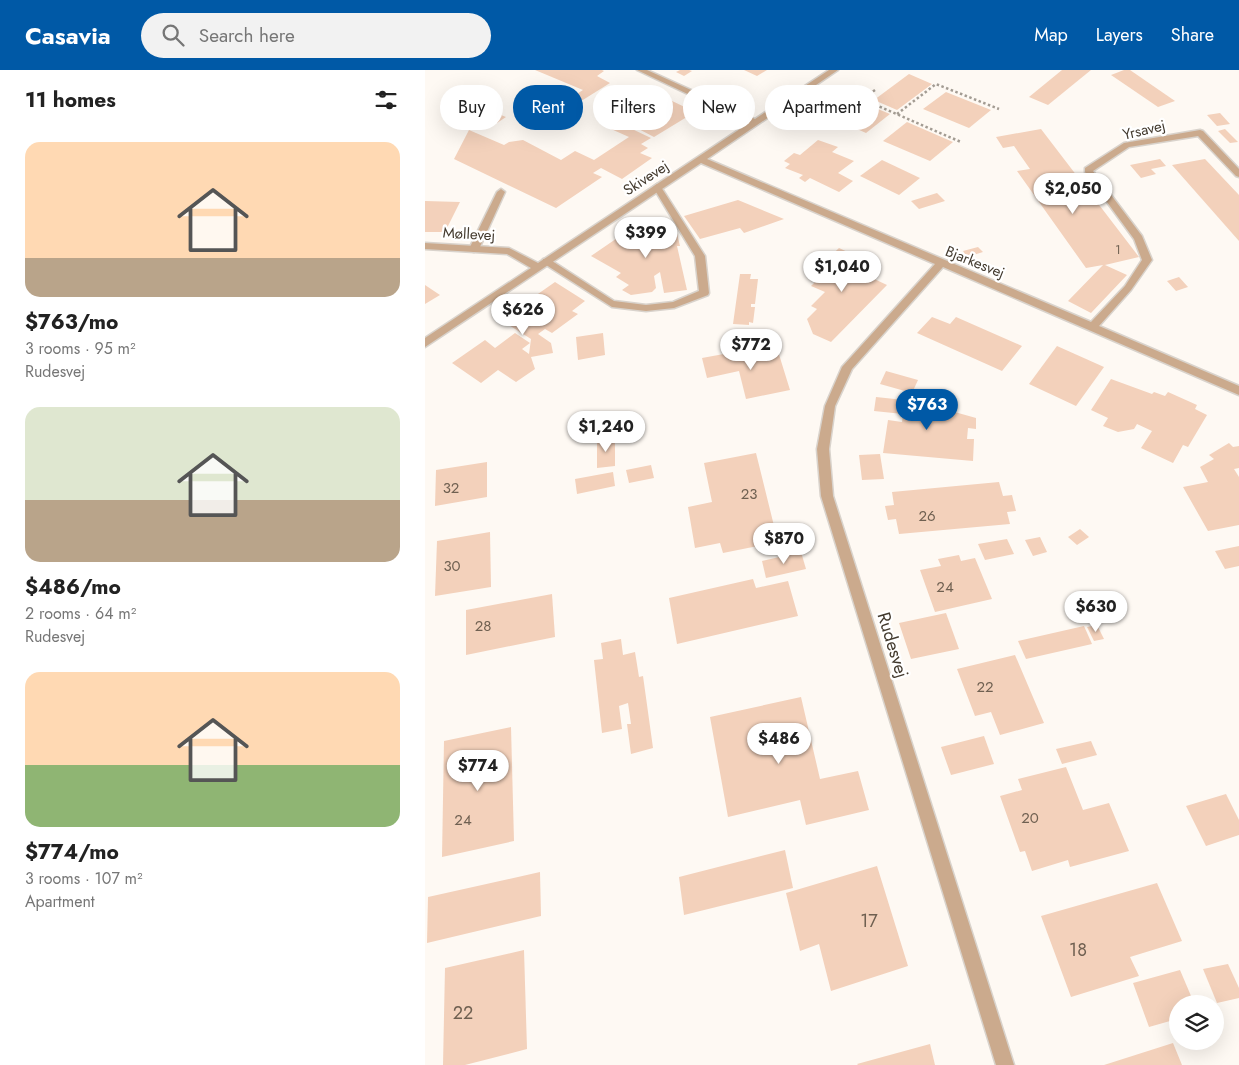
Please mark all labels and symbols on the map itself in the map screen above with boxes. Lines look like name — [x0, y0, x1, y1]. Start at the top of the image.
street label: Yrsavej — [1120, 114, 1168, 146]
street label: Skivevej — [619, 155, 673, 201]
pin: $2,050 — [1032, 172, 1114, 215]
pin: $399 — [616, 216, 676, 259]
street label: Møllevej — [442, 222, 496, 246]
street label: Bjarkesvej — [942, 240, 1008, 284]
house number: 1 — [1115, 241, 1121, 259]
pin: $1,040 — [801, 250, 883, 293]
pin: $626 — [493, 294, 553, 336]
pin: $772 — [721, 328, 781, 371]
pin: $763 — [897, 388, 957, 431]
pin: $1,240 — [565, 410, 647, 453]
house number: 32 — [443, 477, 459, 499]
house number: 23 — [741, 483, 757, 505]
house number: 26 — [918, 505, 936, 527]
pin: $870 — [754, 522, 814, 565]
house number: 30 — [443, 555, 461, 577]
house number: 24 — [936, 576, 954, 598]
pin: $630 — [1066, 590, 1126, 633]
street label: Rudesvej — [871, 609, 915, 681]
house number: 28 — [475, 615, 491, 637]
house number: 22 — [976, 676, 994, 698]
pin: $486 — [749, 722, 809, 765]
pin: $774 — [448, 750, 508, 792]
house number: 20 — [1021, 807, 1039, 829]
house number: 24 — [454, 809, 472, 831]
house number: 17 — [860, 908, 878, 934]
house number: 18 — [1069, 937, 1087, 963]
house number: 22 — [453, 1000, 473, 1026]

